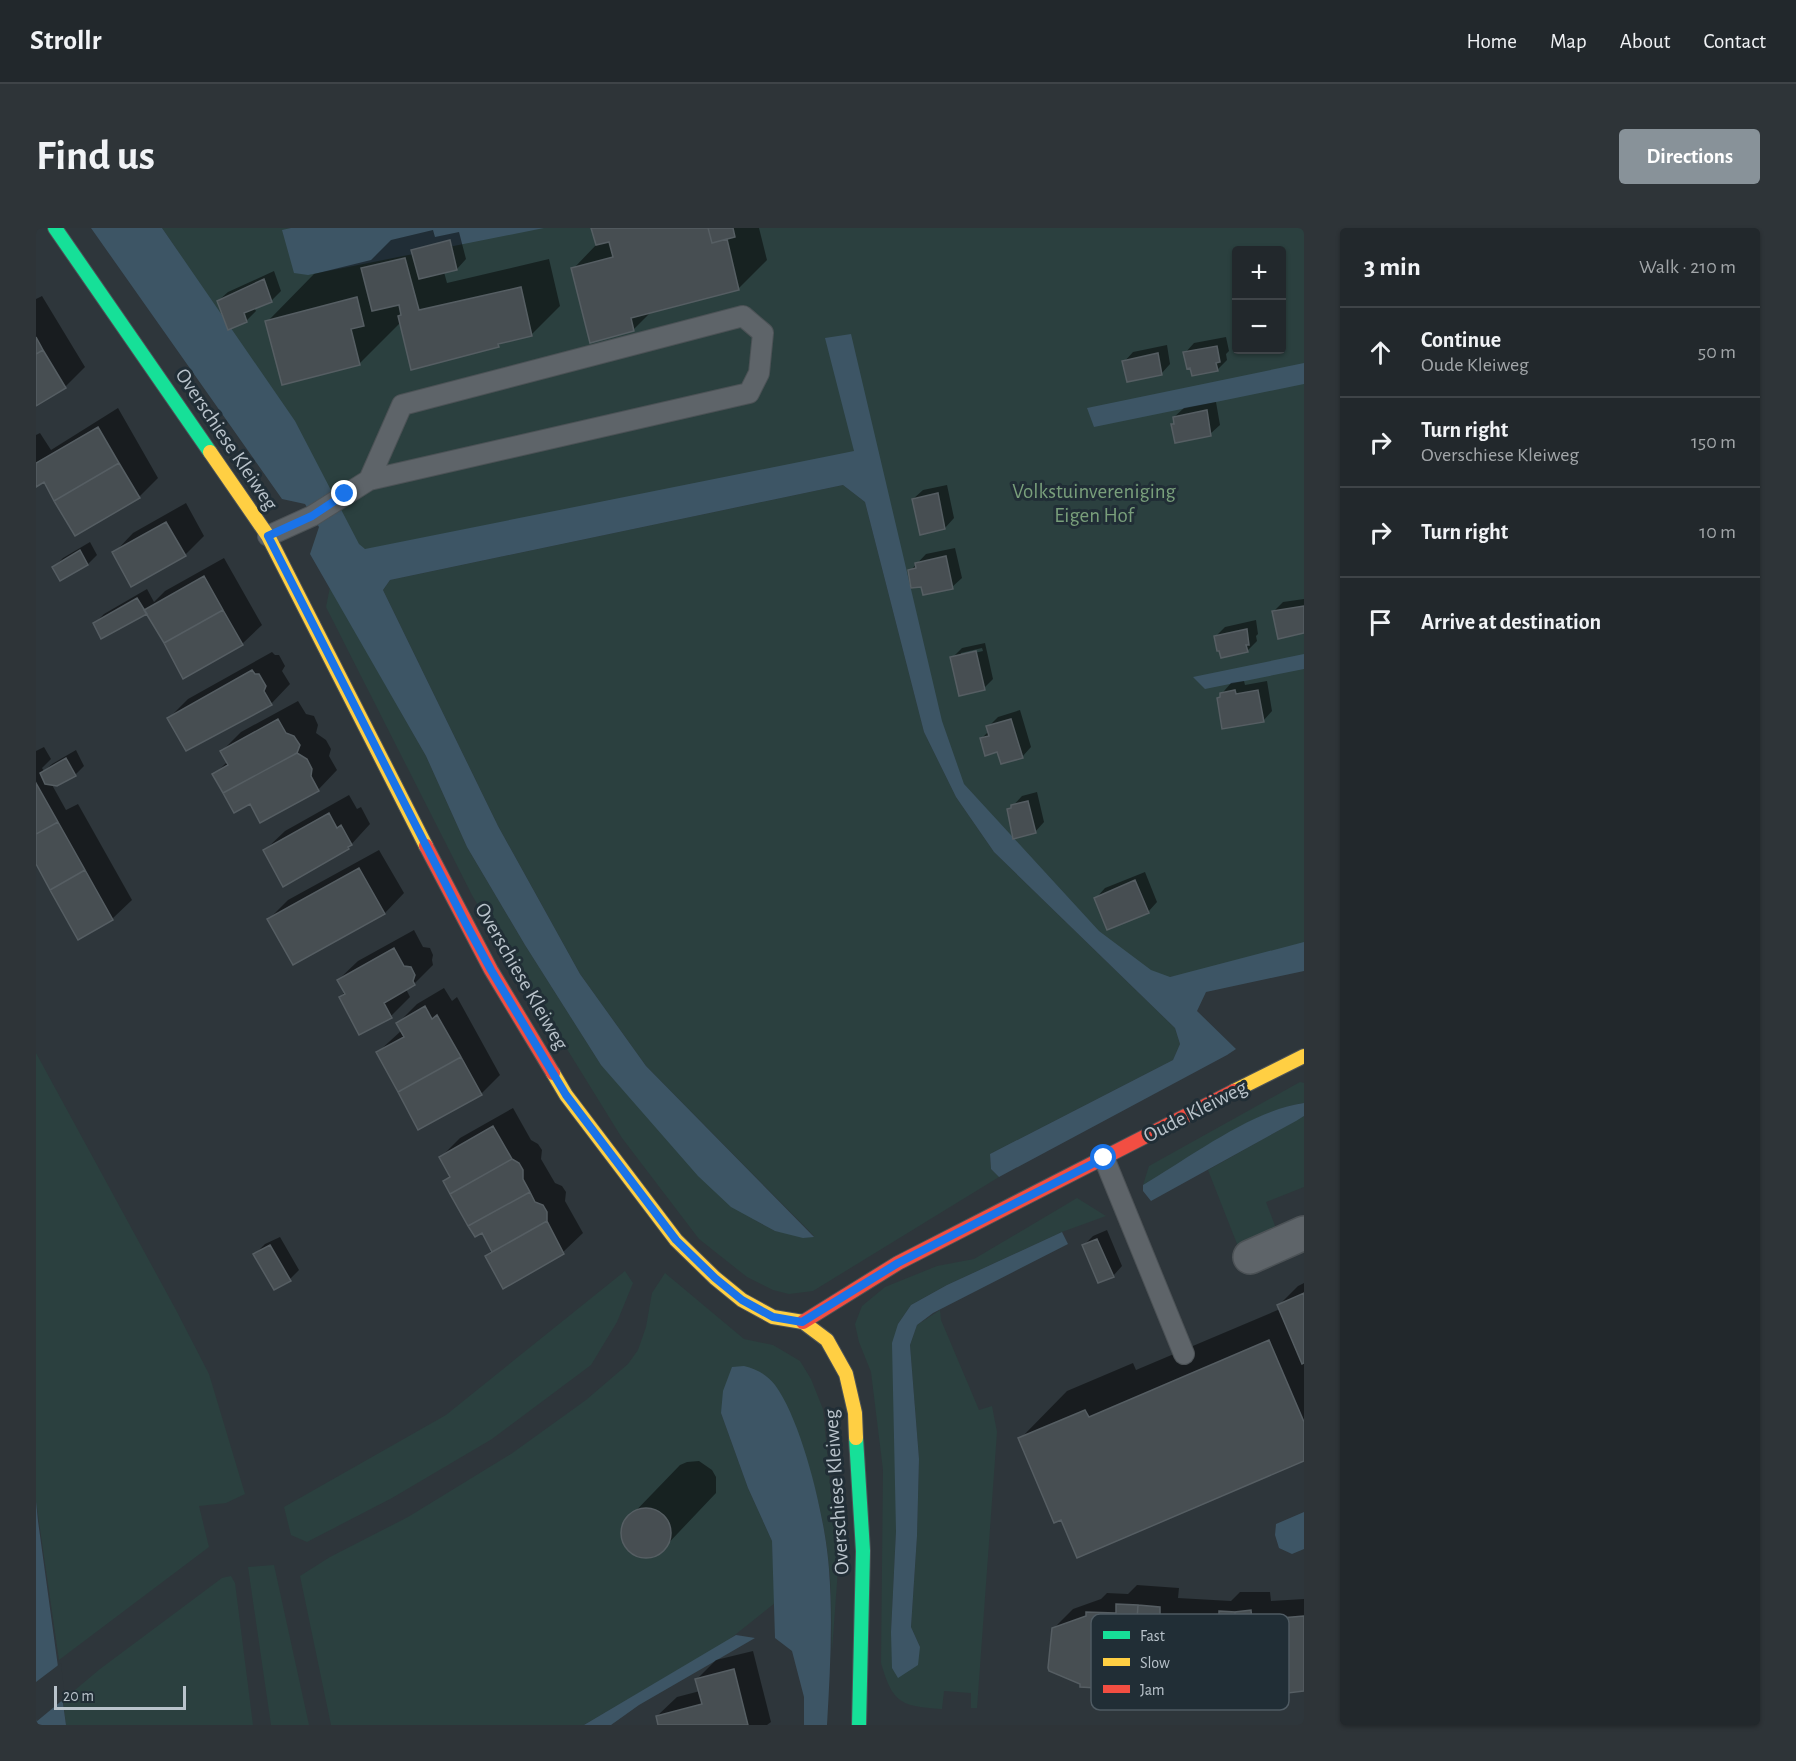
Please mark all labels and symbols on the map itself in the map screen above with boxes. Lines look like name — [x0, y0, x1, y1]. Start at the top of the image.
street label: Overschiese Kleiweg — [172, 365, 282, 515]
route end — [331, 480, 357, 506]
park label: Volkstuinvereniging Eigen Hof — [1012, 481, 1177, 526]
street label: Overschiese Kleiweg — [471, 899, 572, 1054]
street label: Oude Kleiweg — [1140, 1076, 1251, 1146]
route start — [1090, 1144, 1116, 1170]
street label: Overschiese Kleiweg — [820, 1408, 853, 1575]
legend — [1091, 1614, 1289, 1710]
text: Fast — [1140, 1628, 1165, 1644]
text: Slow — [1140, 1655, 1170, 1671]
text: Jam — [1140, 1682, 1165, 1698]
scale bar — [54, 1683, 186, 1710]

